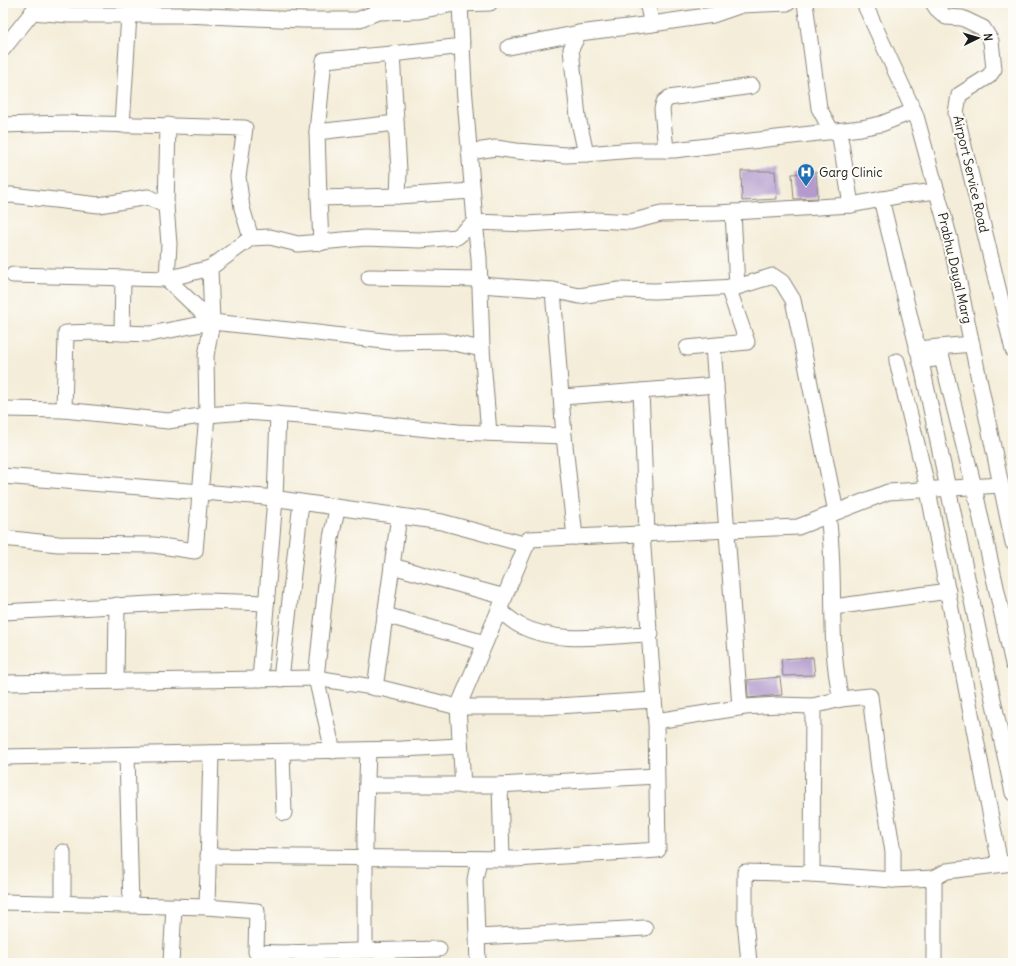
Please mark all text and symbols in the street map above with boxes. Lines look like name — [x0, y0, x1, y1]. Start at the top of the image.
north arrow — [958, 18, 998, 58]
text: N — [981, 33, 995, 42]
street label: Airport Service Road — [949, 114, 993, 235]
hospital icon: Garg Clinic — [796, 162, 816, 187]
place label: Garg Clinic — [819, 164, 883, 181]
street label: Prabhu Dayal Marg — [934, 211, 976, 325]

